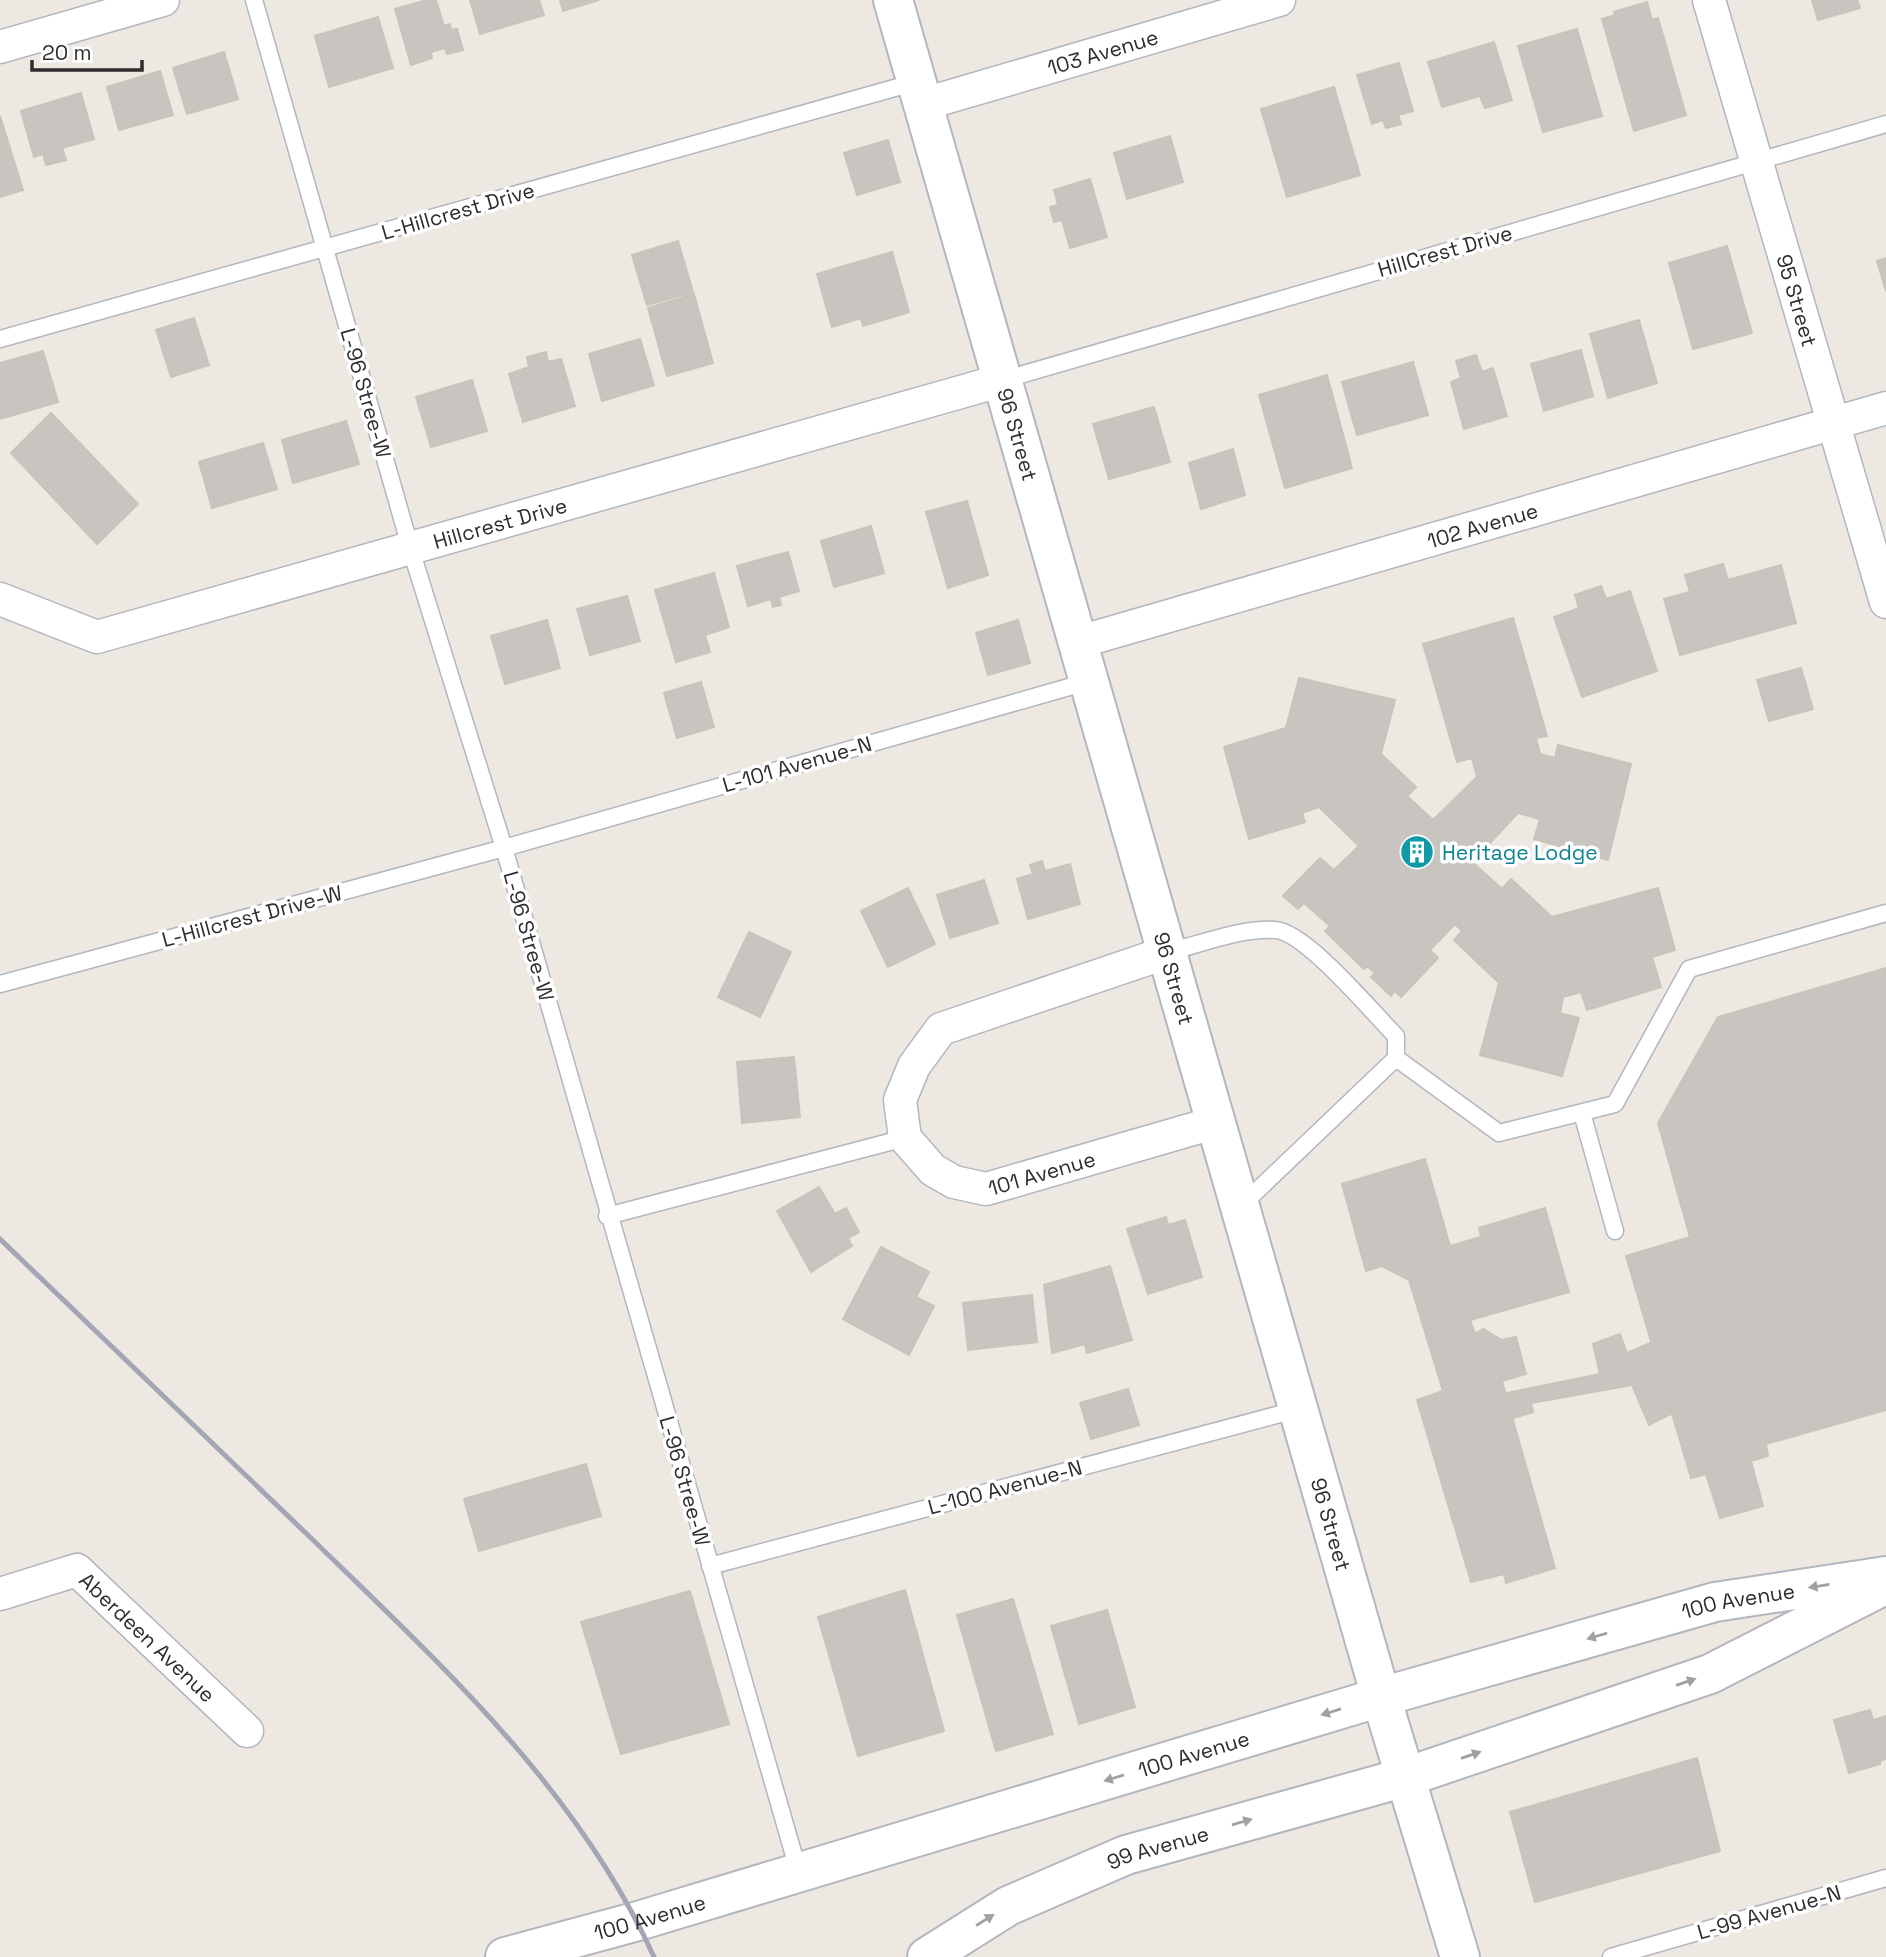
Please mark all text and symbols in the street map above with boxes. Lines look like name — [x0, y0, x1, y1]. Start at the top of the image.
street label: 103 Avenue — [1044, 23, 1161, 81]
scale bar — [32, 28, 142, 72]
text: 20 m — [42, 39, 92, 66]
street label: L-Hillcrest Drive — [378, 176, 538, 246]
street label: HillCrest Drive — [1375, 219, 1515, 283]
street label: 95 Street — [1771, 251, 1824, 350]
street label: L-96 Stree-W — [335, 325, 397, 461]
street label: 96 Street — [992, 385, 1044, 484]
street label: Hillcrest Drive — [430, 491, 570, 555]
street label: 102 Avenue — [1424, 496, 1541, 554]
street label: L-101 Avenue-N — [719, 730, 875, 798]
building icon: Heritage Lodge — [1398, 833, 1436, 871]
place label: Heritage Lodge — [1442, 839, 1598, 866]
street label: L-96 Stree-W — [498, 868, 560, 1004]
street label: L-Hillcrest Drive-W — [159, 879, 345, 953]
street label: 96 Street — [1148, 929, 1200, 1028]
street label: 101 Avenue — [985, 1145, 1098, 1201]
street label: L-96 Stree-W — [654, 1413, 716, 1549]
street label: L-100 Avenue-N — [925, 1453, 1085, 1521]
street label: 96 Street — [1305, 1475, 1357, 1574]
street label: Aberdeen Avenue — [74, 1566, 221, 1708]
street label: 100 Avenue — [1678, 1577, 1797, 1624]
one-way arrow — [1807, 1581, 1829, 1592]
one-way arrow — [1586, 1631, 1607, 1641]
one-way arrow — [1676, 1676, 1697, 1687]
one-way arrow — [1321, 1708, 1342, 1718]
street label: 100 Avenue — [1135, 1724, 1252, 1783]
one-way arrow — [1460, 1749, 1481, 1760]
one-way arrow — [1103, 1774, 1124, 1784]
one-way arrow — [1232, 1817, 1253, 1827]
street label: 99 Avenue — [1102, 1819, 1212, 1875]
street label: L-99 Avenue-N — [1694, 1879, 1844, 1945]
street label: 100 Avenue — [591, 1888, 709, 1946]
one-way arrow — [975, 1914, 995, 1927]

